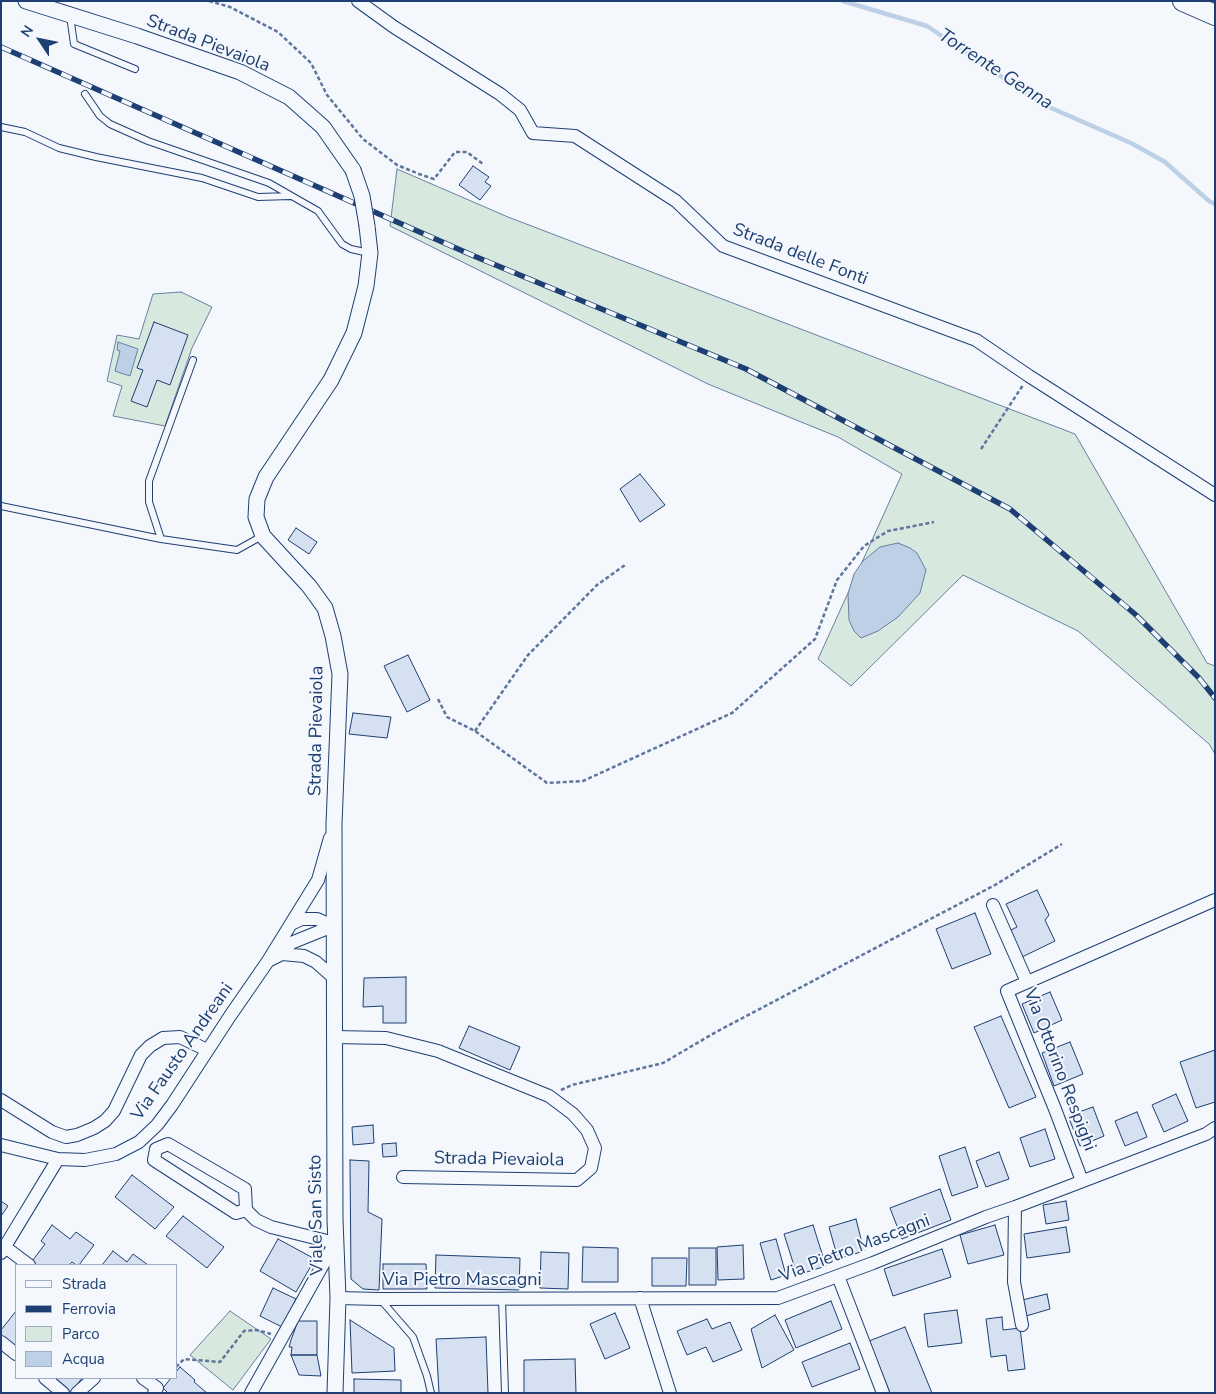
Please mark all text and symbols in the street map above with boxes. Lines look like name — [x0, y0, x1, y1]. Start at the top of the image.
street label: Strada Pievaiola — [143, 11, 273, 77]
north arrow — [15, 15, 65, 65]
text: N — [16, 22, 38, 41]
water label: Torrente Genna — [933, 24, 1057, 116]
street label: Strada delle Fonti — [729, 219, 871, 291]
street label: Strada Pievaiola — [305, 666, 329, 796]
street label: Via Fausto Andreani — [127, 979, 239, 1125]
street label: Via Ottorino Respighi — [1018, 986, 1100, 1154]
street label: Strada Pievaiola — [434, 1148, 564, 1172]
street label: Viale San Sisto — [305, 1154, 329, 1276]
street label: Via Pietro Mascagni — [777, 1210, 933, 1288]
legend — [15, 1264, 178, 1379]
street label: Via Pietro Mascagni — [382, 1270, 542, 1292]
text: Strada — [62, 1274, 106, 1294]
text: Ferrovia — [62, 1299, 116, 1319]
text: Parco — [62, 1324, 100, 1344]
text: Acqua — [62, 1349, 105, 1369]

